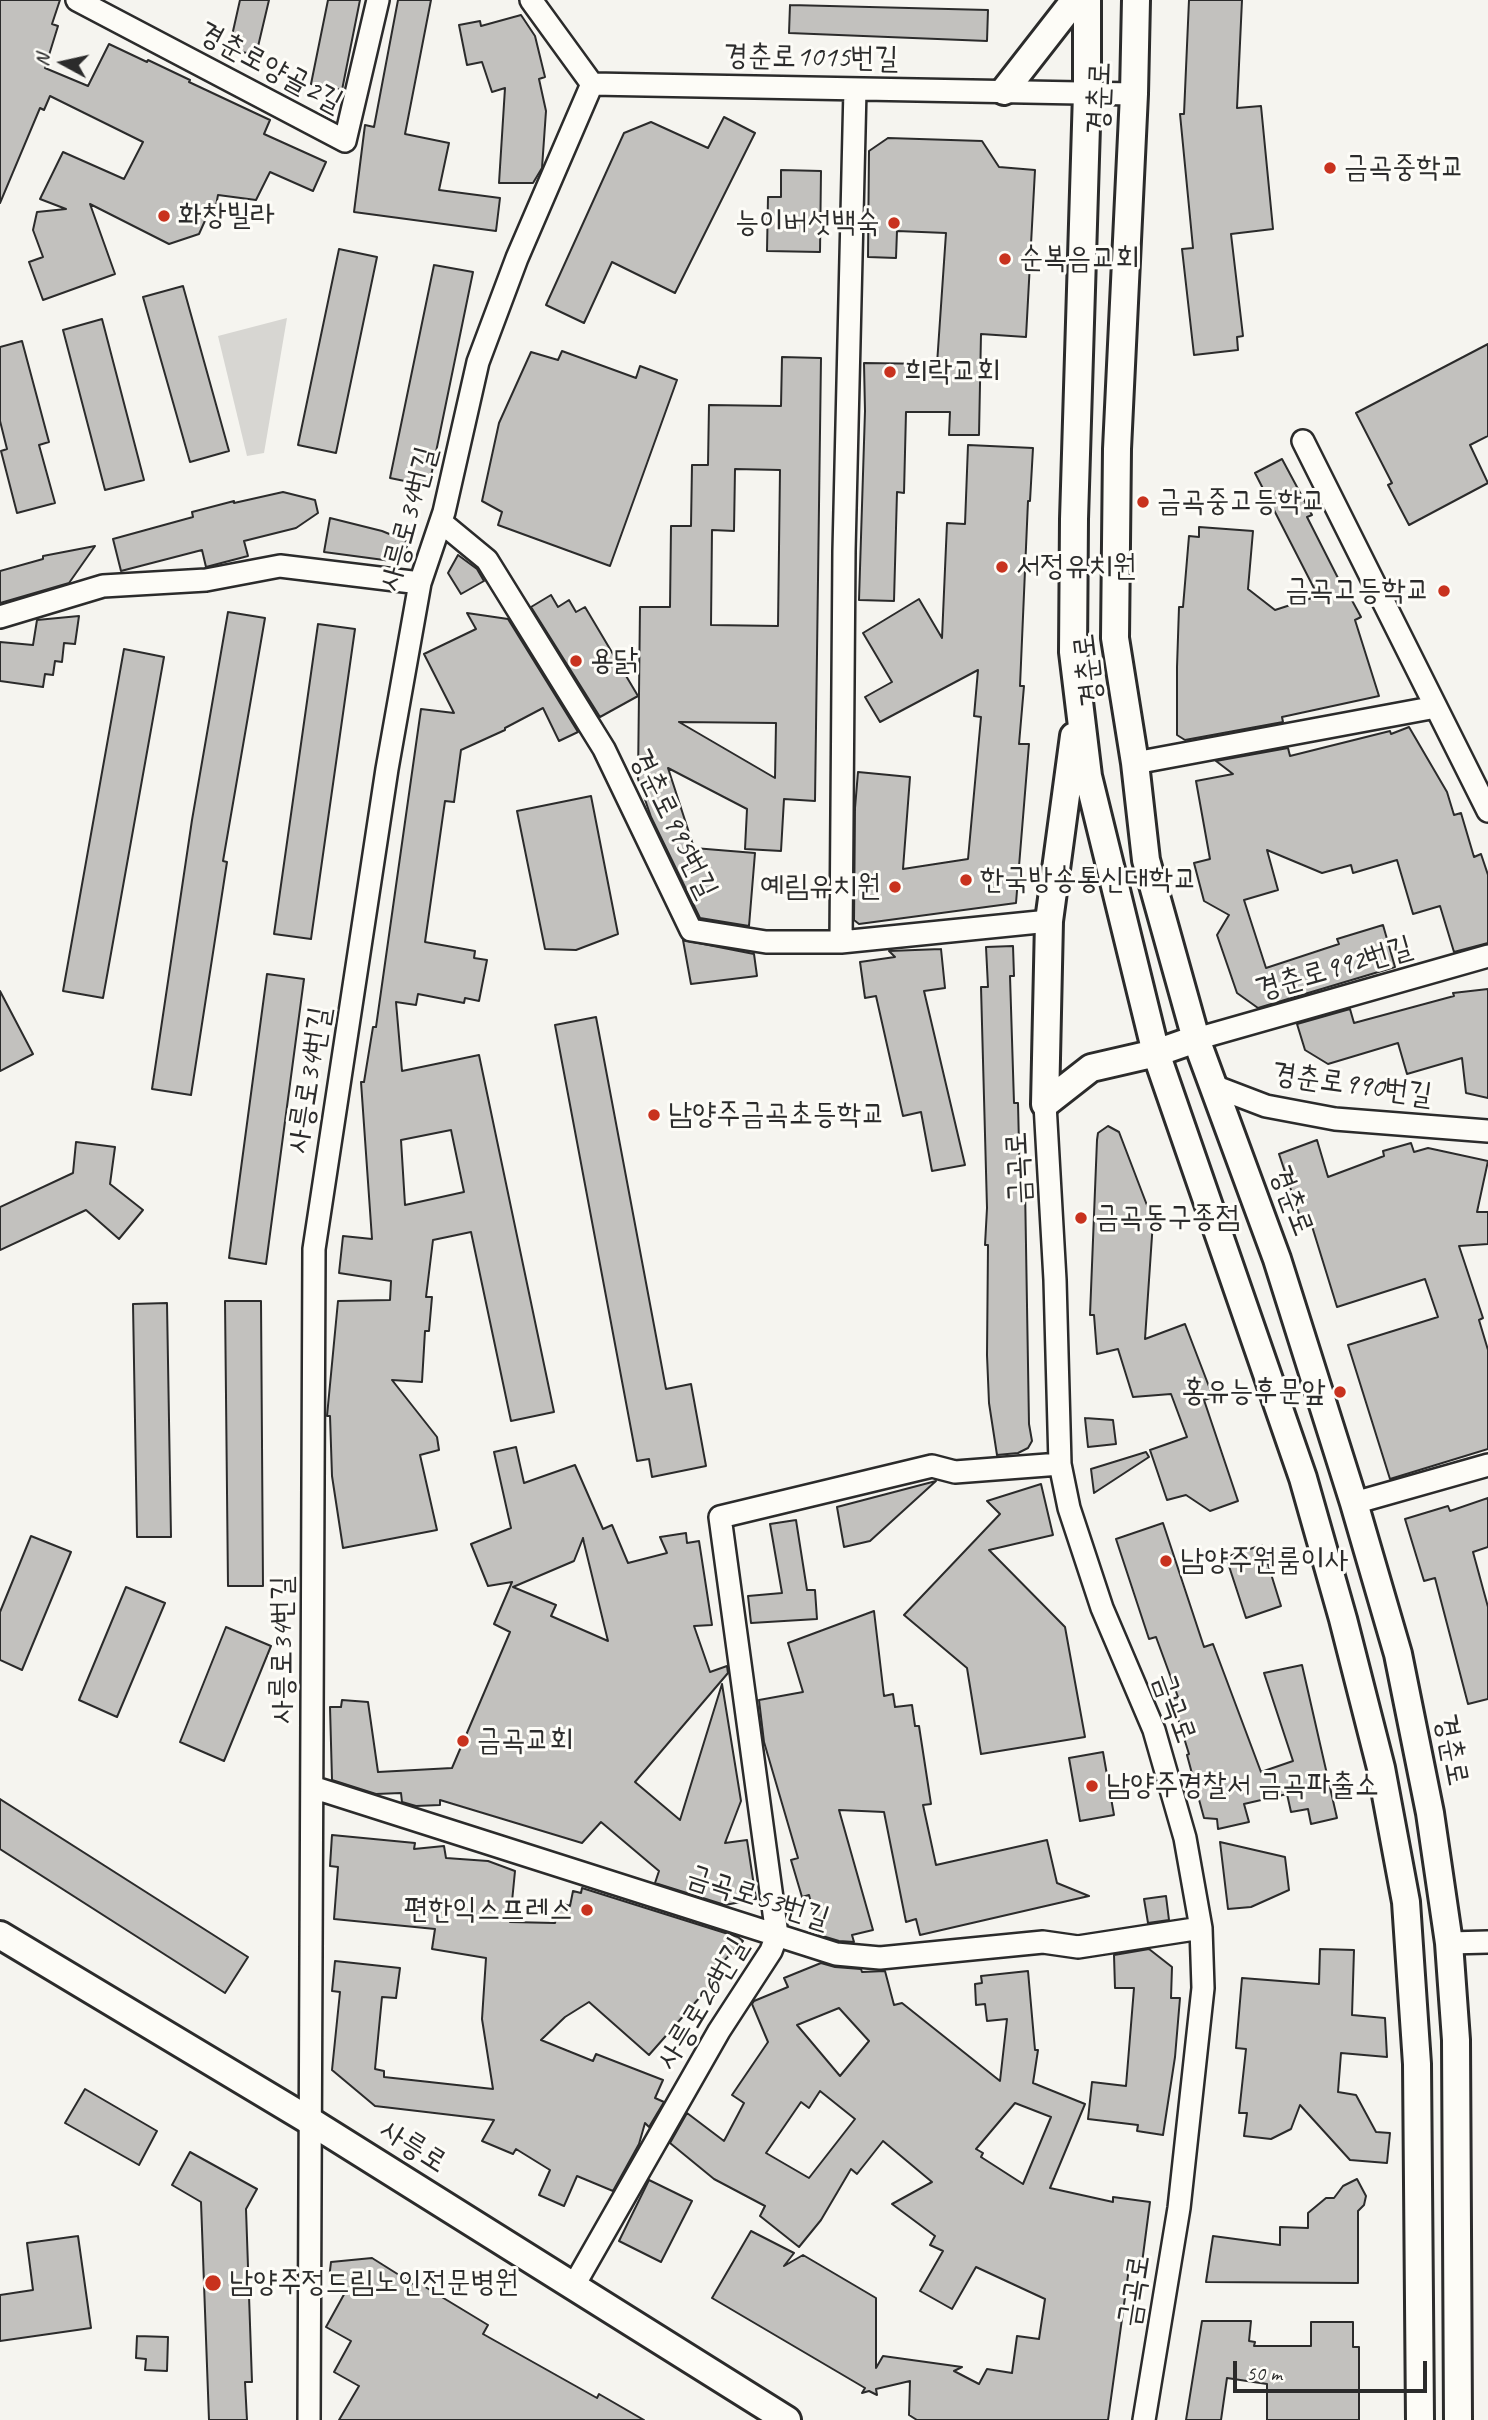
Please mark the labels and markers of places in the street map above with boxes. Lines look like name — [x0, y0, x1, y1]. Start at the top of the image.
place label: 금곡중학교 — [1344, 150, 1465, 186]
marker: 금곡중학교 — [1322, 160, 1338, 176]
place label: 화창빌라 — [178, 198, 275, 234]
place label: 능이버섯백숙 — [735, 205, 880, 241]
marker: 화창빌라 — [156, 208, 172, 224]
marker: 능이버섯백숙 — [886, 215, 902, 231]
place label: 순복음교회 — [1019, 241, 1140, 277]
marker: 순복음교회 — [997, 251, 1013, 267]
place label: 희락교회 — [904, 354, 1001, 390]
marker: 희락교회 — [882, 364, 898, 380]
place label: 금곡중고등학교 — [1157, 484, 1326, 520]
marker: 금곡중고등학교 — [1135, 494, 1151, 510]
place label: 서정유치원 — [1016, 549, 1137, 585]
marker: 서정유치원 — [994, 559, 1010, 575]
place label: 금곡고등학교 — [1285, 573, 1430, 609]
marker: 금곡고등학교 — [1436, 583, 1452, 599]
place label: 용닭 — [590, 643, 638, 679]
marker: 용닭 — [568, 653, 584, 669]
place label: 한국방송통신대학교 — [980, 862, 1197, 898]
place label: 예림유치원 — [760, 869, 881, 905]
marker: 한국방송통신대학교 — [958, 872, 974, 888]
marker: 예림유치원 — [887, 879, 903, 895]
place label: 남양주금곡초등학교 — [668, 1097, 885, 1133]
marker: 남양주금곡초등학교 — [646, 1107, 662, 1123]
place label: 금곡동구종점 — [1095, 1200, 1240, 1236]
marker: 금곡동구종점 — [1073, 1210, 1089, 1226]
place label: 홍유능후문앞 — [1181, 1374, 1326, 1410]
marker: 홍유능후문앞 — [1332, 1384, 1348, 1400]
place label: 남양주원룸이사 — [1180, 1543, 1349, 1579]
marker: 남양주원룸이사 — [1158, 1553, 1174, 1569]
place label: 금곡교회 — [477, 1723, 574, 1759]
marker: 금곡교회 — [455, 1733, 471, 1749]
place label: 남양주경찰서 금곡파출소 — [1106, 1768, 1379, 1804]
marker: 남양주경찰서 금곡파출소 — [1084, 1778, 1100, 1794]
place label: 편한익스프레스 — [404, 1892, 573, 1928]
marker: 편한익스프레스 — [579, 1902, 595, 1918]
place label: 남양주정드림노인전문병원 — [229, 2265, 519, 2301]
marker: 남양주정드림노인전문병원 — [203, 2273, 223, 2293]

